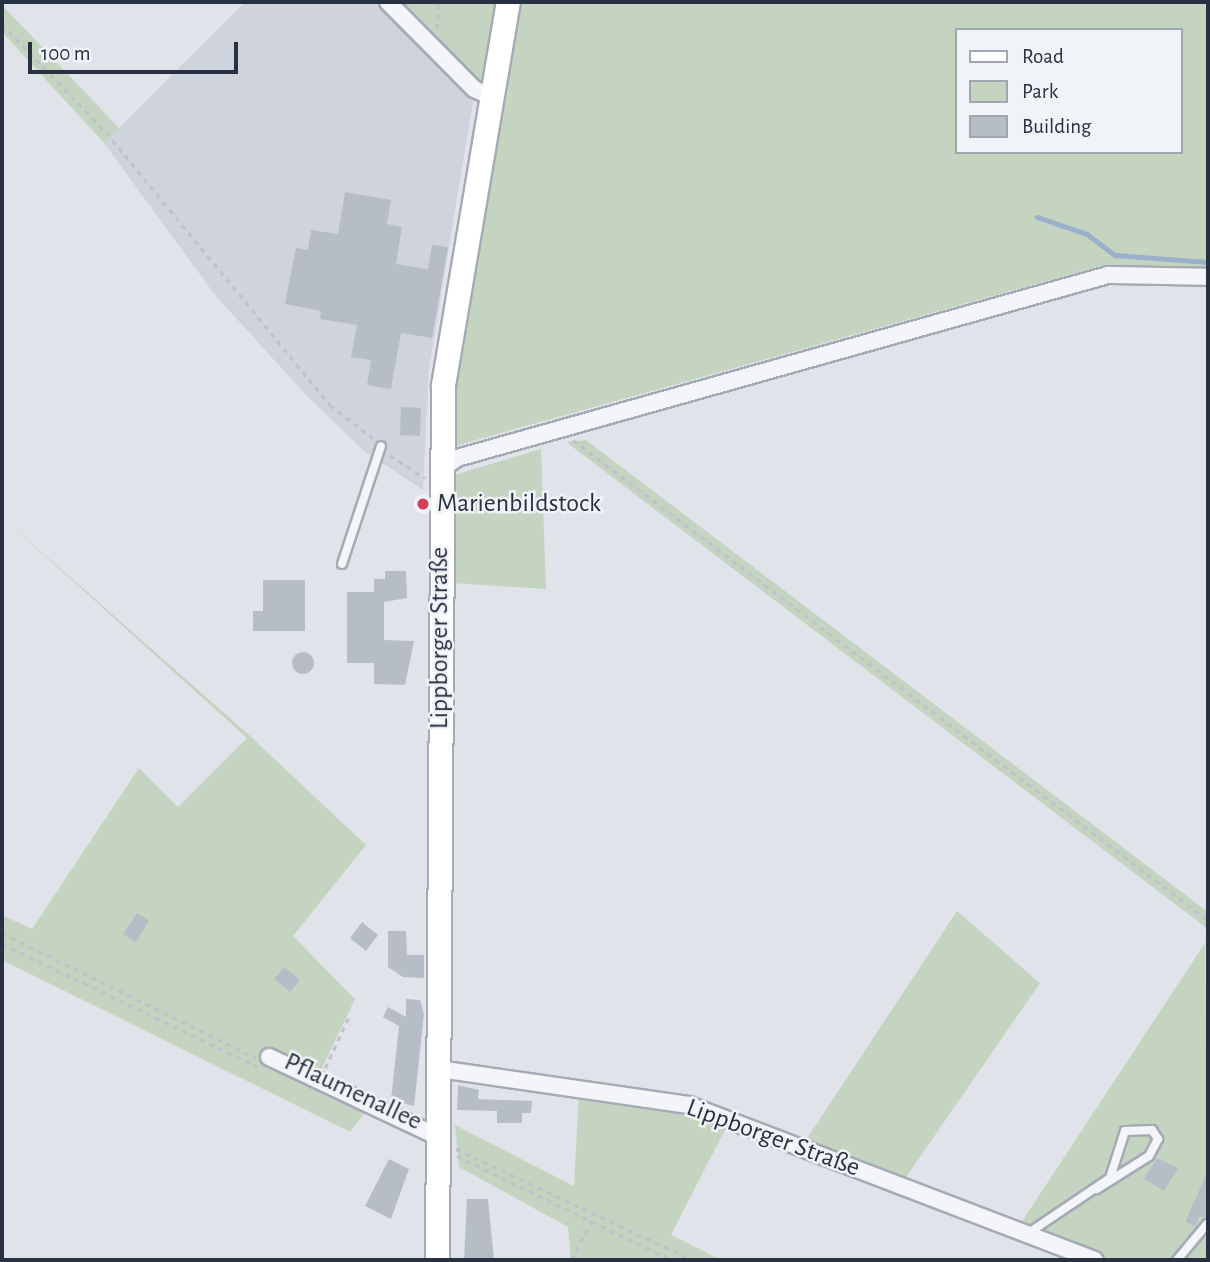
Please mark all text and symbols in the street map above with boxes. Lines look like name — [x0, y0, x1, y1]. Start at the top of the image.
scale bar — [32, 28, 242, 72]
legend — [954, 28, 1182, 154]
text: 100 m — [41, 43, 91, 64]
text: Road — [1022, 46, 1064, 67]
text: Park — [1022, 81, 1058, 102]
text: Building — [1022, 116, 1091, 137]
place label: Marienbildstock — [437, 488, 601, 520]
marker: Marienbildstock — [415, 496, 431, 512]
street label: Lippborger Straße — [424, 547, 456, 729]
street label: Pflaumenallee — [279, 1047, 427, 1137]
street label: Lippborger Straße — [682, 1092, 864, 1184]

